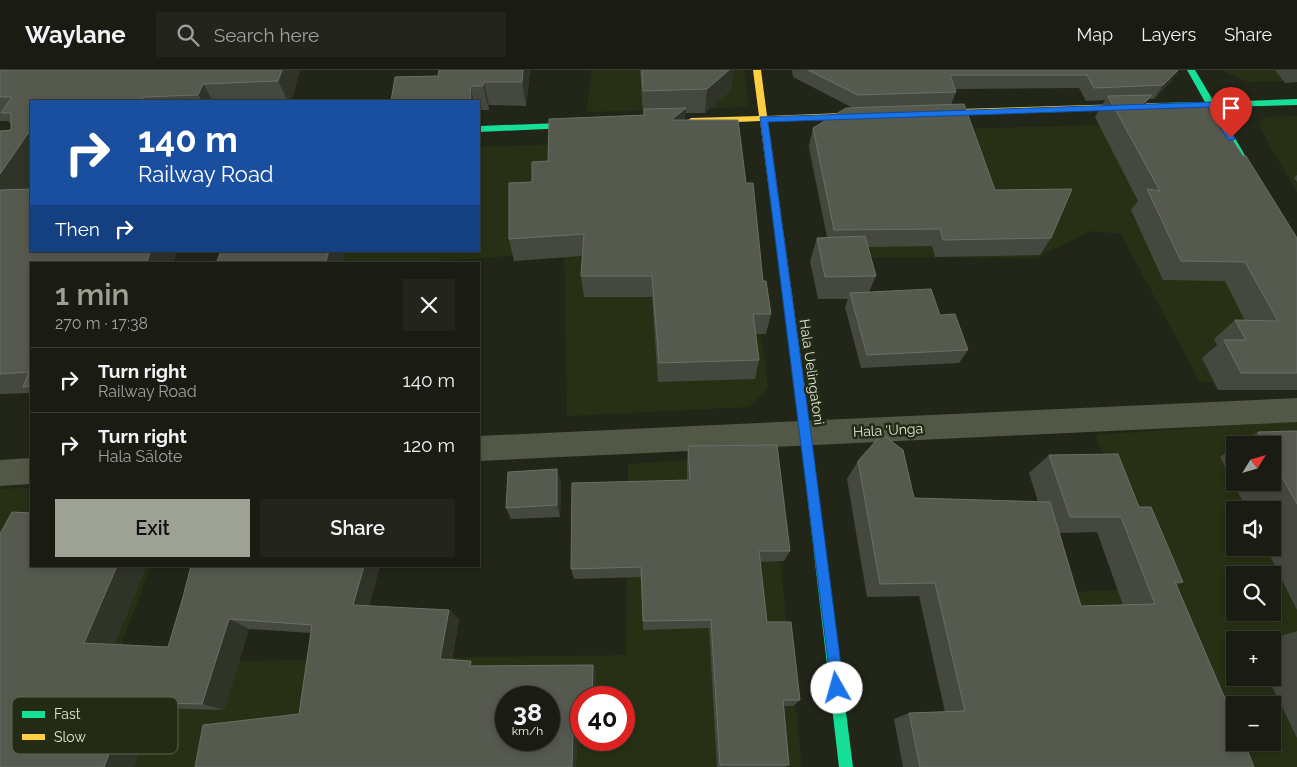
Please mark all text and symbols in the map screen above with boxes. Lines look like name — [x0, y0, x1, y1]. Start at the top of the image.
search box — [156, 12, 506, 57]
text: Waylane — [25, 20, 126, 49]
icon: search — [174, 21, 202, 49]
text: Search here — [214, 24, 319, 46]
text: Map — [1077, 24, 1113, 45]
text: Layers — [1141, 24, 1196, 45]
text: Share — [1224, 24, 1272, 45]
pin — [1210, 87, 1252, 138]
icon: arrive — [1217, 94, 1245, 122]
text: 140 m — [138, 119, 238, 160]
icon: right — [55, 120, 120, 185]
text: Railway Road — [138, 161, 274, 187]
icon: right — [110, 215, 138, 243]
text: Then — [55, 218, 100, 240]
text: 1 min — [55, 277, 130, 312]
button: close — [403, 279, 455, 331]
text: 270 m · 17:38 — [55, 314, 148, 333]
street label: Hala Uelingatoni — [797, 318, 827, 426]
text: Turn right — [98, 360, 187, 382]
icon: right — [55, 366, 83, 394]
text: 140 m — [403, 369, 455, 391]
text: Railway Road — [98, 382, 197, 401]
street label: Hala 'Unga — [852, 420, 924, 440]
text: Turn right — [98, 425, 187, 447]
icon: right — [55, 431, 83, 459]
text: 120 m — [403, 434, 455, 456]
north arrow — [1226, 436, 1281, 491]
map controls — [1226, 436, 1281, 751]
text: Hala Sālote — [98, 447, 182, 466]
button: Exit — [55, 499, 250, 557]
button: Share — [260, 499, 455, 557]
button: sound — [1226, 501, 1281, 556]
button: search — [1226, 566, 1281, 621]
button: + — [1226, 631, 1281, 686]
position arrow — [810, 661, 862, 713]
speed limit sign: 40 — [570, 686, 635, 751]
button: − — [1226, 696, 1281, 751]
legend — [12, 697, 178, 754]
text: 38 — [513, 697, 542, 727]
text: Fast — [54, 706, 81, 722]
text: km/h — [512, 724, 543, 738]
text: Slow — [54, 729, 86, 745]

